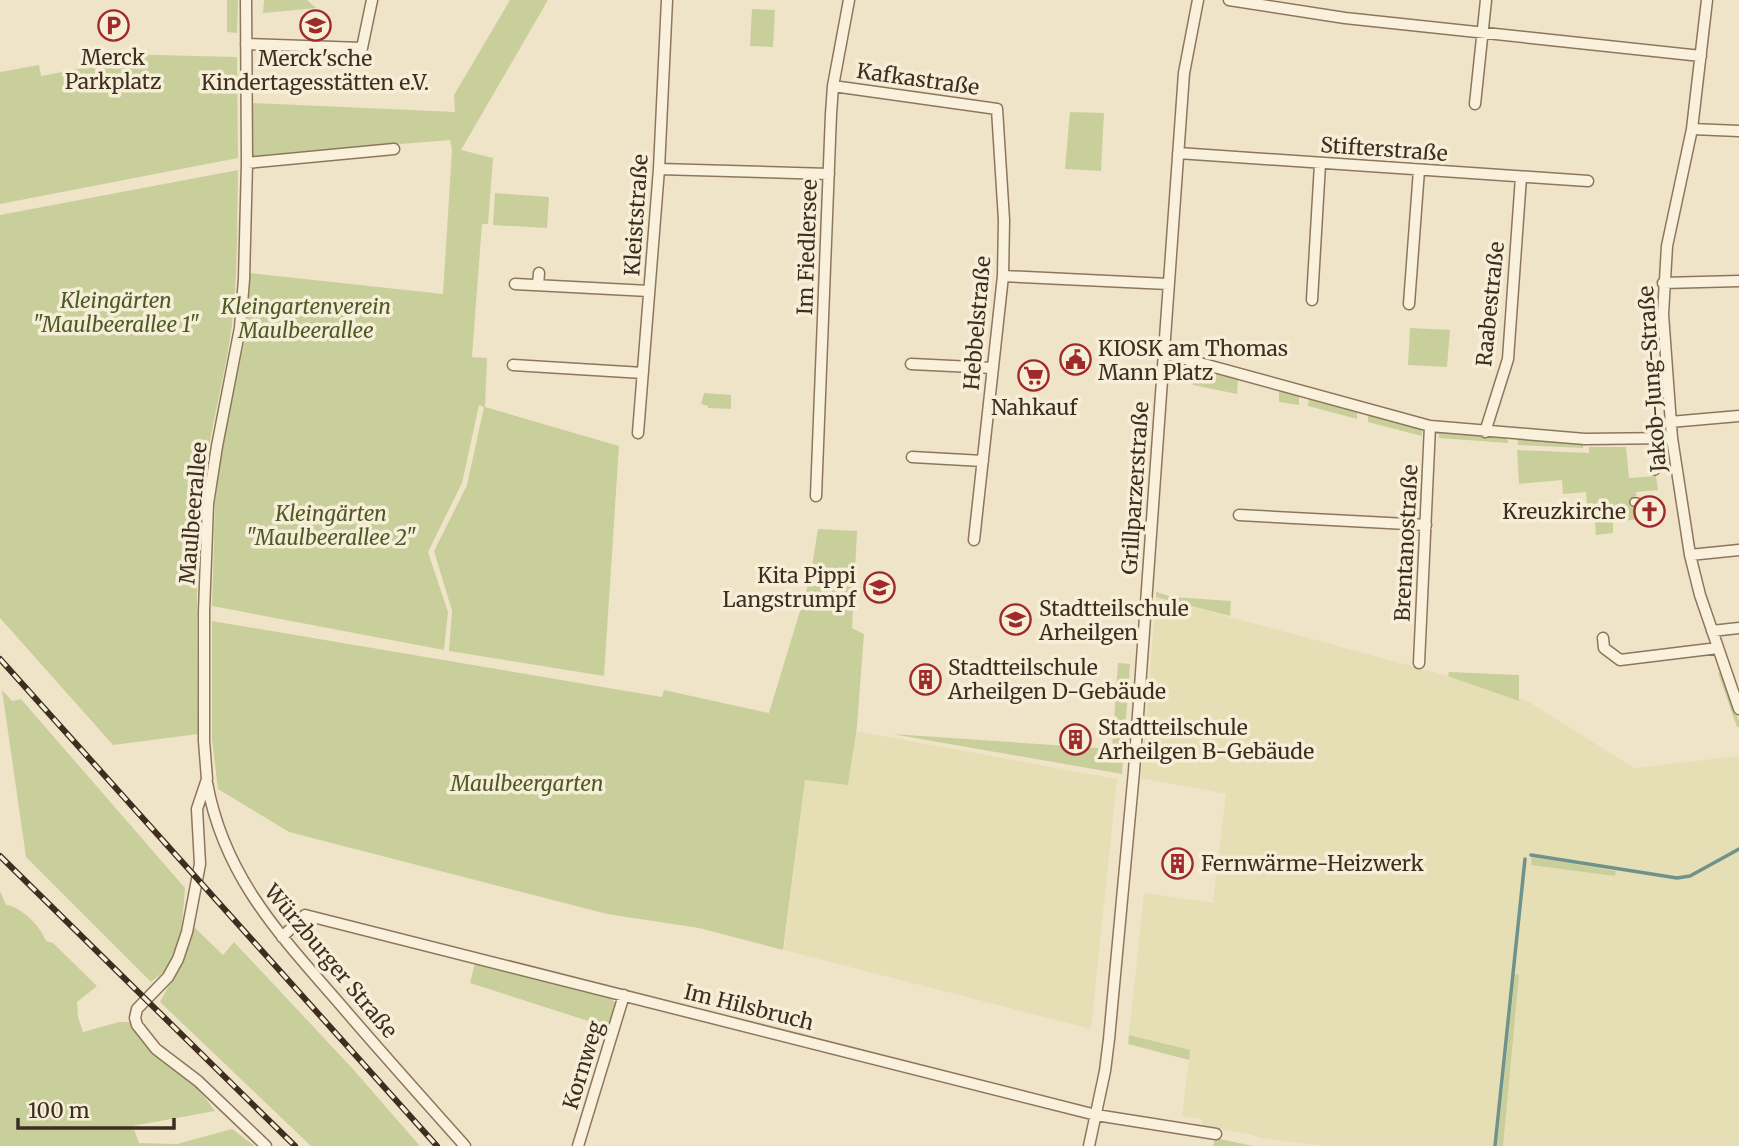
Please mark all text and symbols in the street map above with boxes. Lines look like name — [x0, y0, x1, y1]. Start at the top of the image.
parking icon: Merck Parkplatz — [96, 8, 130, 42]
school or university icon: Merck'sche Kindertagesstätten e.V. — [298, 9, 332, 43]
place label: Merck Parkplatz — [65, 44, 161, 95]
place label: Merck'sche Kindertagesstätten e.V. — [201, 45, 429, 96]
street label: Kafkastraße — [855, 57, 981, 101]
street label: Stifterstraße — [1319, 131, 1449, 167]
street label: Kleiststraße — [618, 153, 654, 277]
street label: Im Fiedlersee — [791, 179, 823, 315]
street label: Raabestraße — [1470, 240, 1510, 368]
street label: Hebbelstraße — [958, 255, 996, 391]
street label: Jakob-Jung-Straße — [1632, 285, 1672, 474]
park label: Kleingärten "Maulbeerallee 1" — [33, 287, 200, 338]
park label: Kleingartenverein Maulbeerallee — [220, 293, 391, 344]
place label: KIOSK am Thomas Mann Platz — [1098, 335, 1288, 386]
public building icon: KIOSK am Thomas Mann Platz — [1058, 343, 1092, 377]
supermarket icon: Nahkauf — [1017, 358, 1051, 392]
place label: Nahkauf — [991, 394, 1078, 421]
street label: Grillparzerstraße — [1115, 401, 1155, 575]
street label: Maulbeerallee — [173, 441, 213, 585]
street label: Brentanostraße — [1388, 464, 1424, 622]
church icon: Kreuzkirche — [1632, 494, 1666, 528]
place label: Kreuzkirche — [1502, 498, 1626, 525]
park label: Kleingärten "Maulbeerallee 2" — [246, 500, 417, 551]
place label: Kita Pippi Langstrumpf — [722, 562, 857, 613]
school or university icon: Kita Pippi Langstrumpf — [862, 570, 896, 604]
place label: Stadtteilschule Arheilgen — [1038, 595, 1189, 646]
school or university icon: Stadtteilschule Arheilgen — [999, 603, 1033, 637]
place label: Stadtteilschule Arheilgen D-Gebäude — [947, 654, 1166, 705]
building icon: Stadtteilschule Arheilgen D-Gebäude — [908, 662, 942, 696]
place label: Stadtteilschule Arheilgen B-Gebäude — [1097, 714, 1314, 765]
building icon: Stadtteilschule Arheilgen B-Gebäude — [1058, 722, 1092, 756]
park label: Maulbeergarten — [450, 770, 603, 797]
building icon: Fernwärme-Heizwerk — [1161, 846, 1195, 880]
place label: Fernwärme-Heizwerk — [1201, 850, 1425, 877]
street label: Würzburger Straße — [258, 878, 403, 1044]
street label: Im Hilsbruch — [681, 978, 817, 1036]
street label: Kornweg — [557, 1017, 609, 1113]
scale bar — [18, 1086, 173, 1130]
text: 100 m — [28, 1097, 90, 1124]

